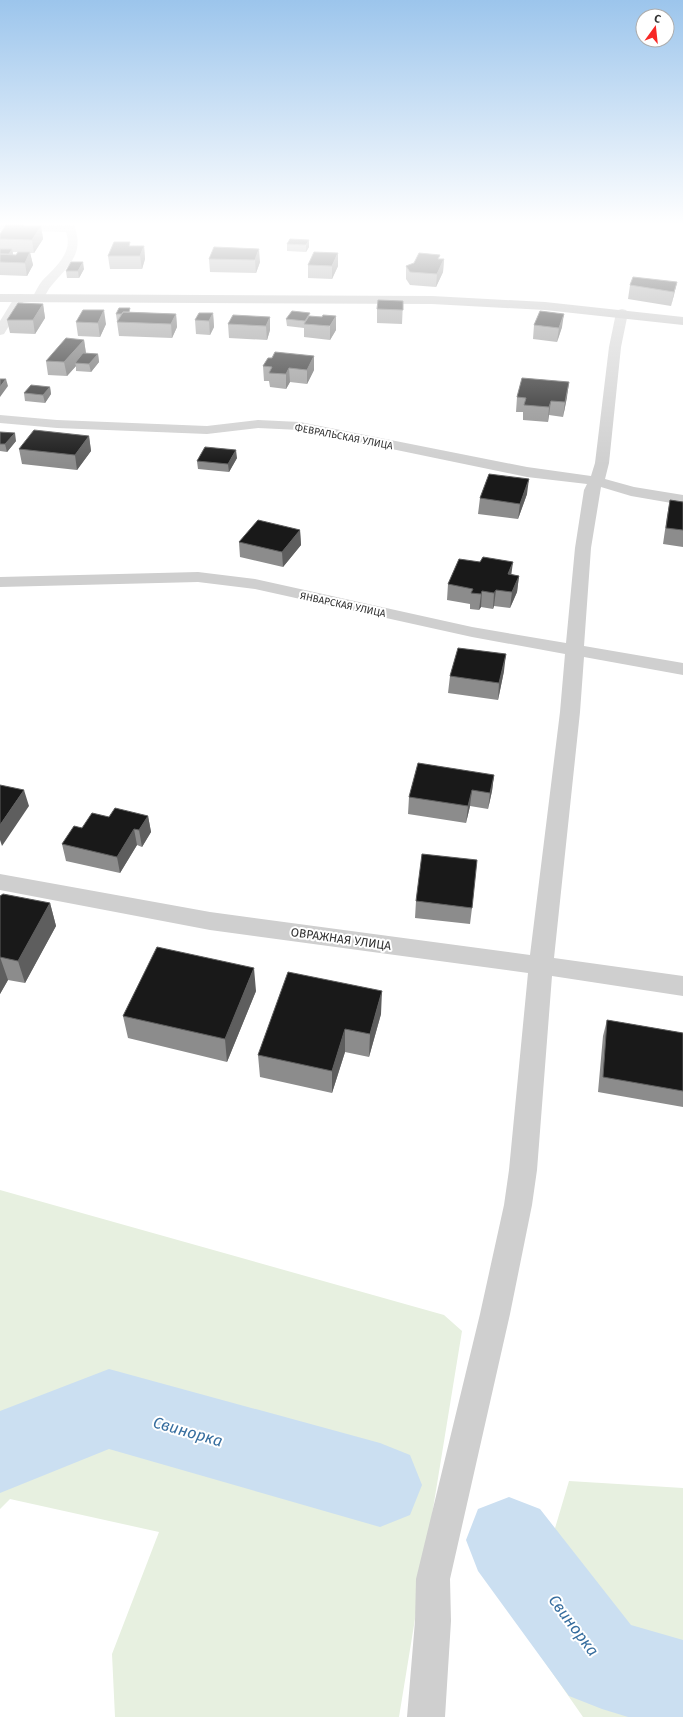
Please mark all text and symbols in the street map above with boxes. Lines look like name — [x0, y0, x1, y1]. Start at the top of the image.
north arrow — [635, 8, 675, 48]
text: С — [653, 12, 663, 26]
street label: ФЕВРАЛЬСКАЯ УЛИЦА — [294, 422, 394, 452]
street label: ЯНВАРСКАЯ УЛИЦА — [299, 590, 387, 620]
street label: ОВРАЖНАЯ УЛИЦА — [290, 925, 392, 953]
water label: Свинорка — [151, 1412, 225, 1450]
water label: Свинорка — [544, 1591, 603, 1660]

